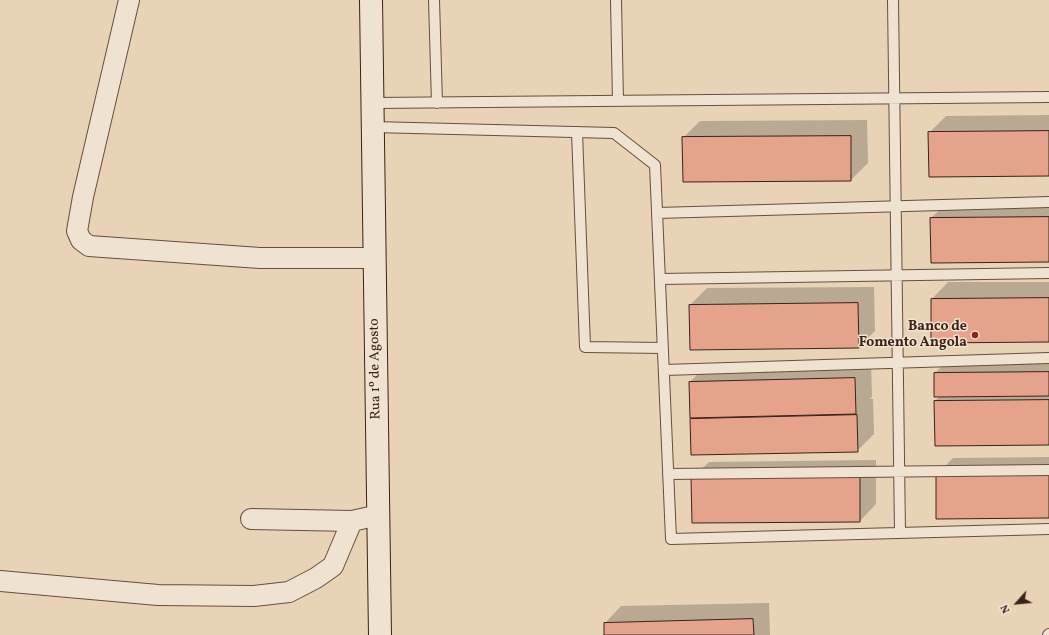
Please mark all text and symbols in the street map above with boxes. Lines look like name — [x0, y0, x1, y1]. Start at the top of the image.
street label: Rua 1º de Agosto — [367, 318, 385, 420]
place label: Banco de Fomento Angola — [859, 319, 967, 352]
marker: Banco de Fomento Angola — [970, 330, 980, 340]
north arrow — [997, 583, 1037, 623]
text: N — [997, 602, 1014, 616]

